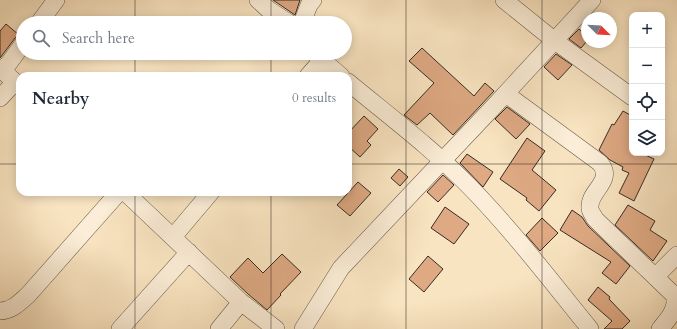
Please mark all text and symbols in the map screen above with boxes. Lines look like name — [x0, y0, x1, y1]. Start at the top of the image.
north arrow — [581, 12, 617, 48]
map controls — [629, 12, 665, 156]
button: + — [629, 12, 665, 48]
search box — [16, 16, 352, 60]
icon: search — [30, 27, 52, 49]
text: Search here — [62, 28, 135, 48]
button: − — [629, 48, 665, 84]
button: locate — [629, 84, 665, 120]
text: Nearby — [32, 87, 89, 110]
text: 0 results — [292, 89, 336, 107]
button: layers — [629, 120, 665, 156]

